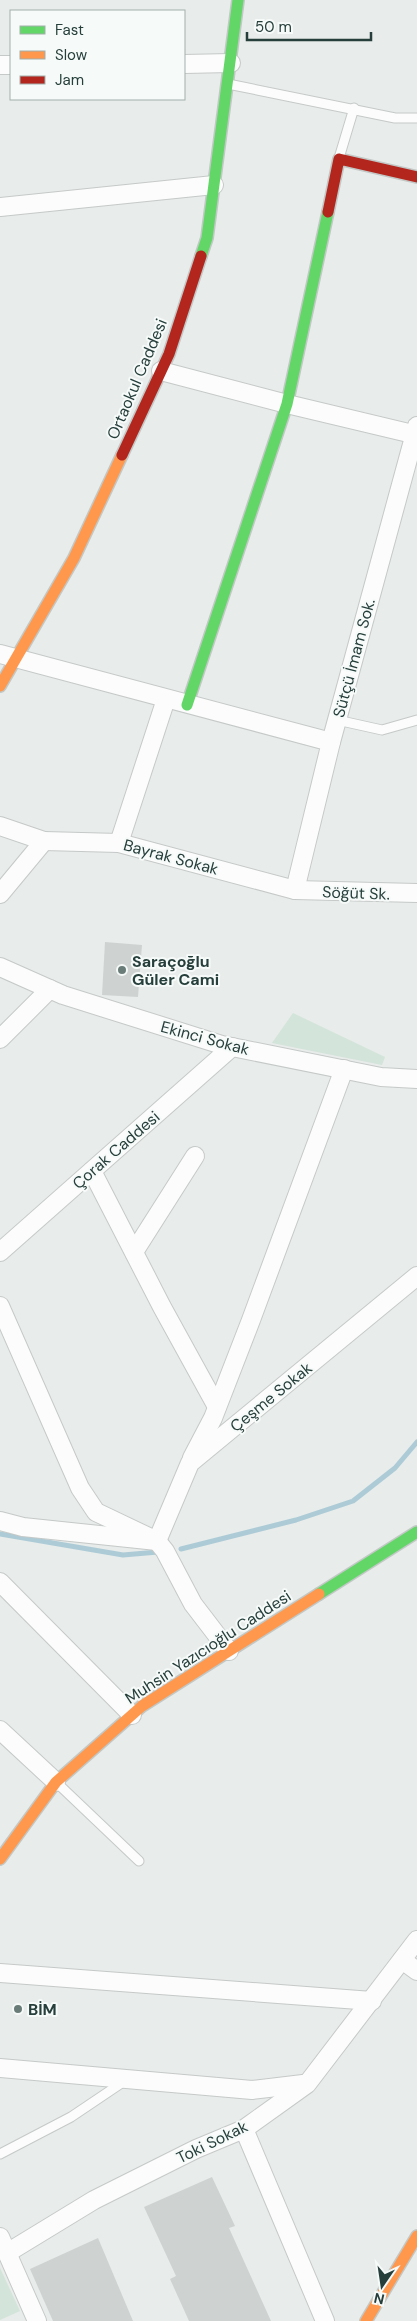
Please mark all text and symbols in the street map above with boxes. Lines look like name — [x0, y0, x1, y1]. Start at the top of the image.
legend — [10, 10, 185, 100]
scale bar — [247, 10, 371, 42]
text: 50 m — [255, 17, 292, 37]
text: Fast — [55, 20, 84, 40]
text: Slow — [55, 45, 88, 65]
text: Jam — [55, 70, 84, 90]
street label: Ortaokul Caddesi — [102, 316, 172, 442]
street label: Sütçü İmam Sok. — [328, 596, 380, 720]
street label: Bayrak Sokak — [121, 834, 221, 880]
street label: Söğüt Sk. — [322, 881, 390, 905]
place label: Saraçoğlu Güler Cami — [132, 951, 219, 990]
marker: Saraçoğlu Güler Cami — [116, 964, 128, 976]
street label: Ekinci Sokak — [158, 1016, 252, 1060]
street label: Çorak Caddesi — [68, 1106, 164, 1194]
street label: Çeşme Sokak — [226, 1357, 316, 1437]
street label: Muhsin Yazıcıoğlu Caddesi — [121, 1585, 295, 1709]
place label: BİM — [28, 1999, 57, 2020]
marker: BİM — [12, 2003, 24, 2015]
street label: Toki Sokak — [173, 2116, 251, 2168]
north arrow — [357, 2261, 407, 2311]
text: N — [372, 2289, 386, 2309]

